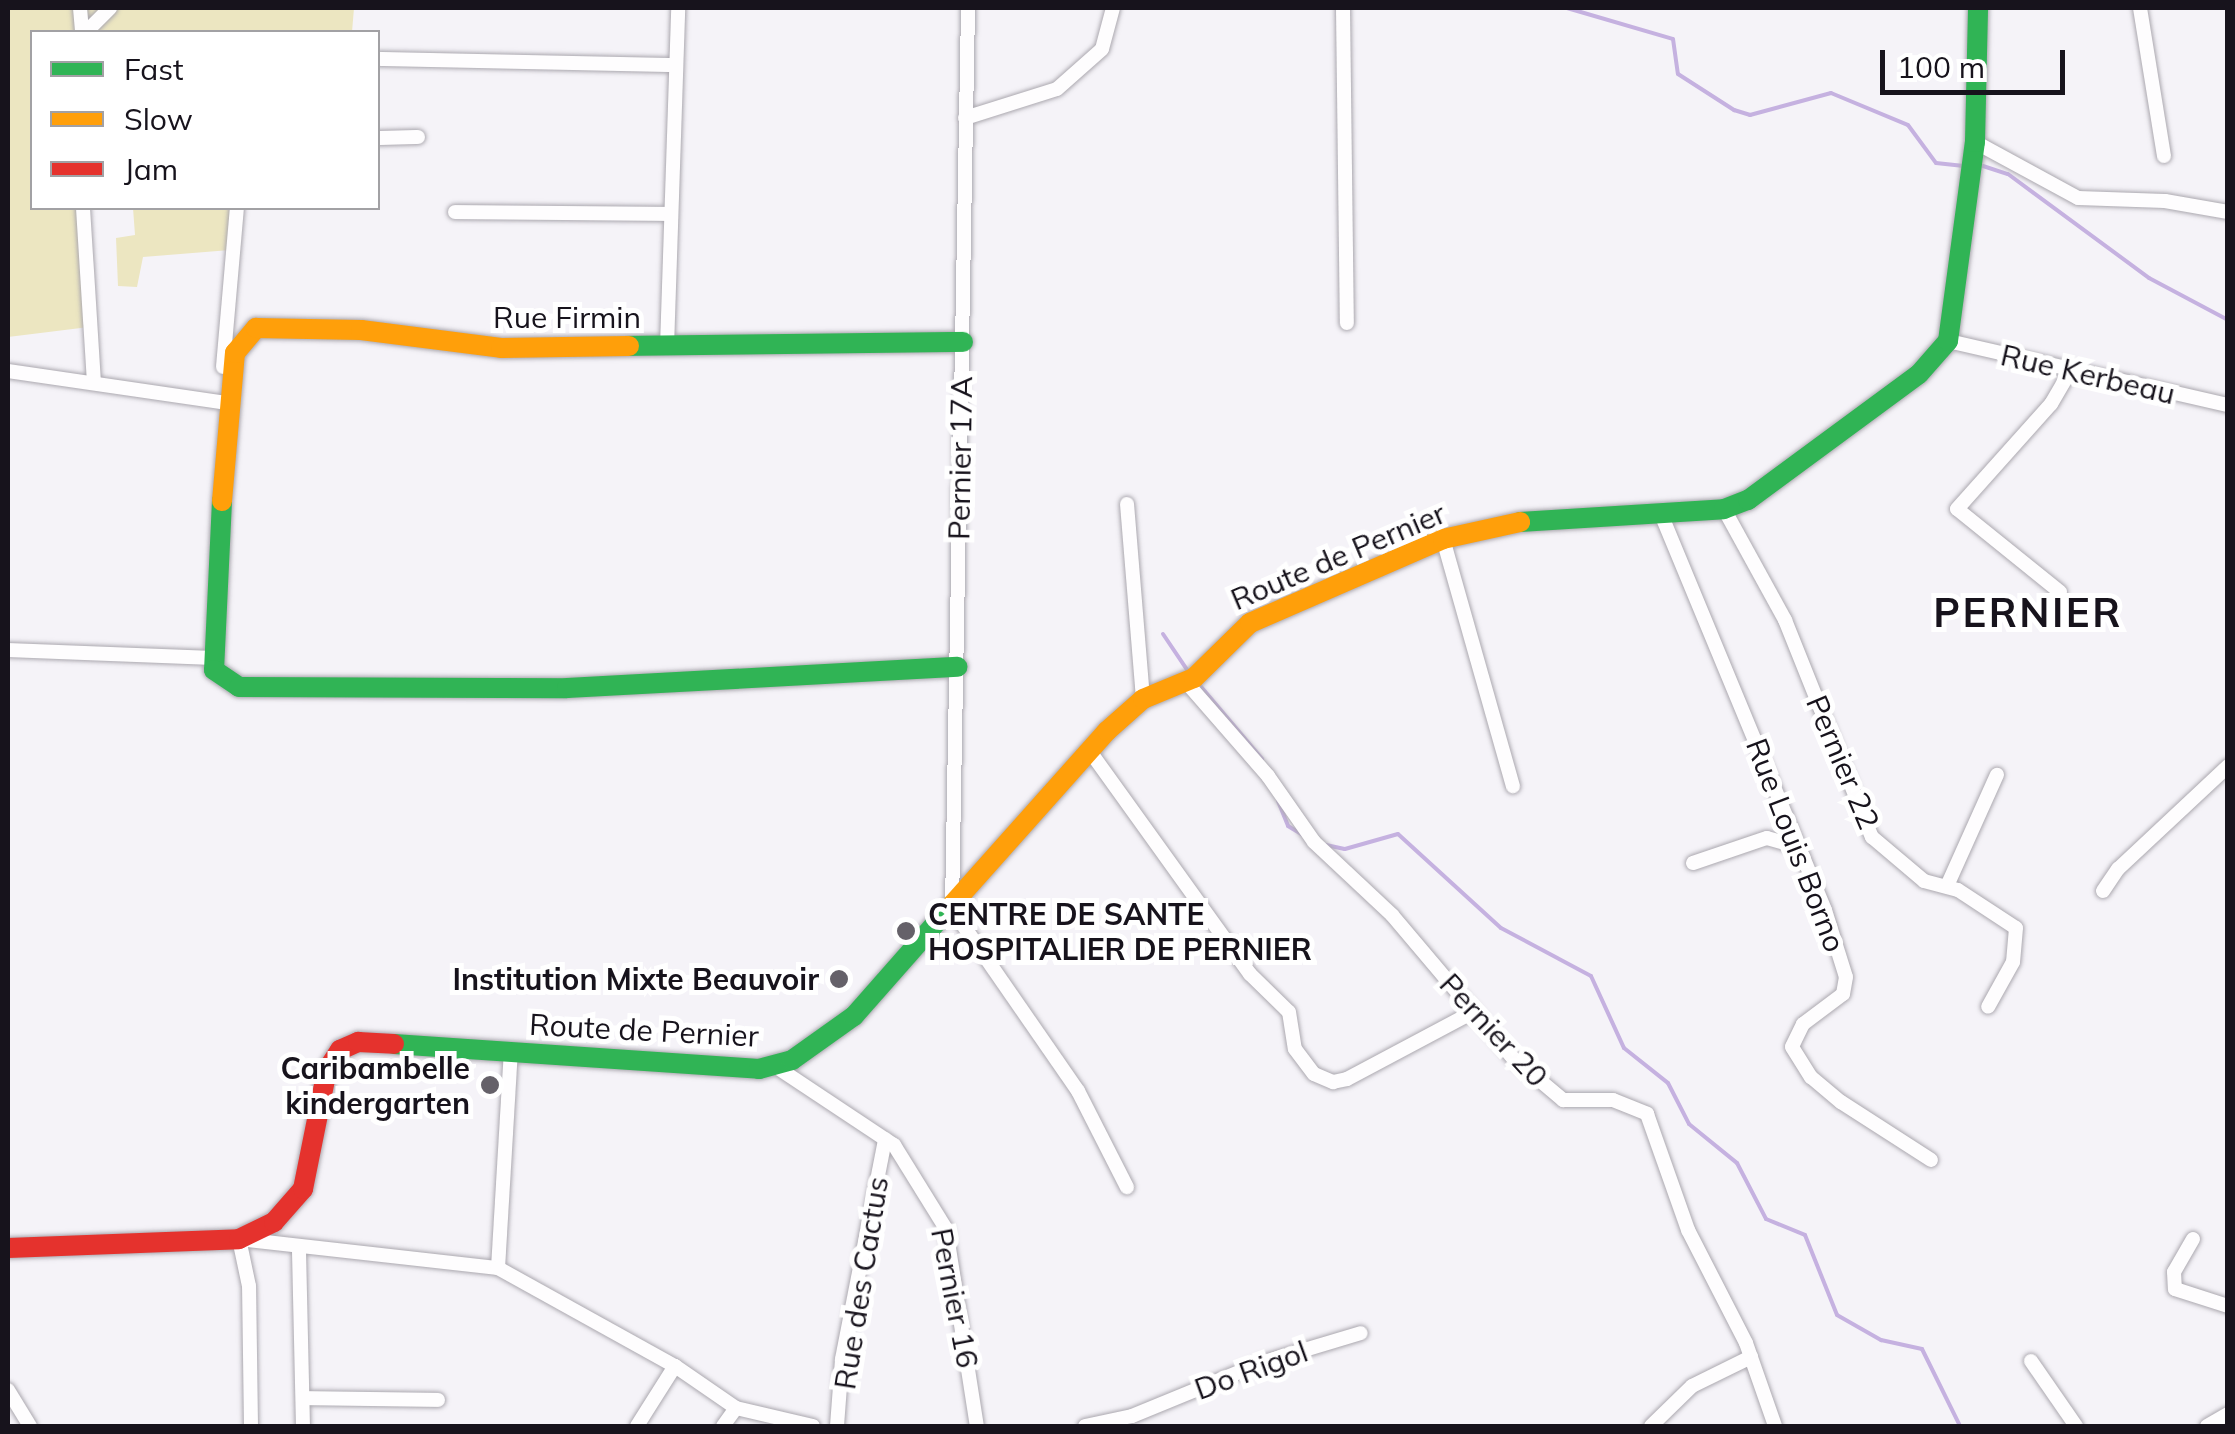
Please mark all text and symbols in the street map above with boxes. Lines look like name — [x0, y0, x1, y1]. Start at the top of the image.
legend — [30, 30, 380, 210]
scale bar — [1885, 30, 2070, 92]
text: 100 m — [1897, 48, 1985, 86]
text: Fast — [124, 50, 184, 88]
text: Slow — [124, 100, 193, 138]
text: Jam — [124, 150, 178, 188]
street label: Rue Firmin — [493, 299, 641, 335]
street label: Rue Kerbeau — [1997, 336, 2179, 412]
street label: Pernier 17A — [941, 376, 979, 540]
street label: Route de Pernier — [1225, 495, 1451, 617]
district label: PERNIER — [1933, 588, 2123, 636]
street label: Pernier 22 — [1799, 690, 1887, 834]
street label: Rue Louis Borno — [1739, 733, 1853, 957]
place label: CENTRE DE SANTE HOSPITALIER DE PERNIER — [928, 896, 1312, 966]
marker: CENTRE DE SANTE HOSPITALIER DE PERNIER — [893, 918, 919, 944]
place label: Institution Mixte Beauvoir — [452, 961, 819, 997]
street label: Pernier 20 — [1432, 966, 1556, 1094]
marker: Institution Mixte Beauvoir — [828, 968, 850, 990]
street label: Route de Pernier — [528, 1006, 760, 1054]
place label: Caribambelle kindergarten — [280, 1050, 470, 1120]
marker: Caribambelle kindergarten — [479, 1074, 501, 1096]
street label: Rue des Cactus — [826, 1174, 896, 1392]
street label: Pernier 16 — [924, 1225, 986, 1371]
street label: Do Rigol — [1190, 1333, 1312, 1407]

